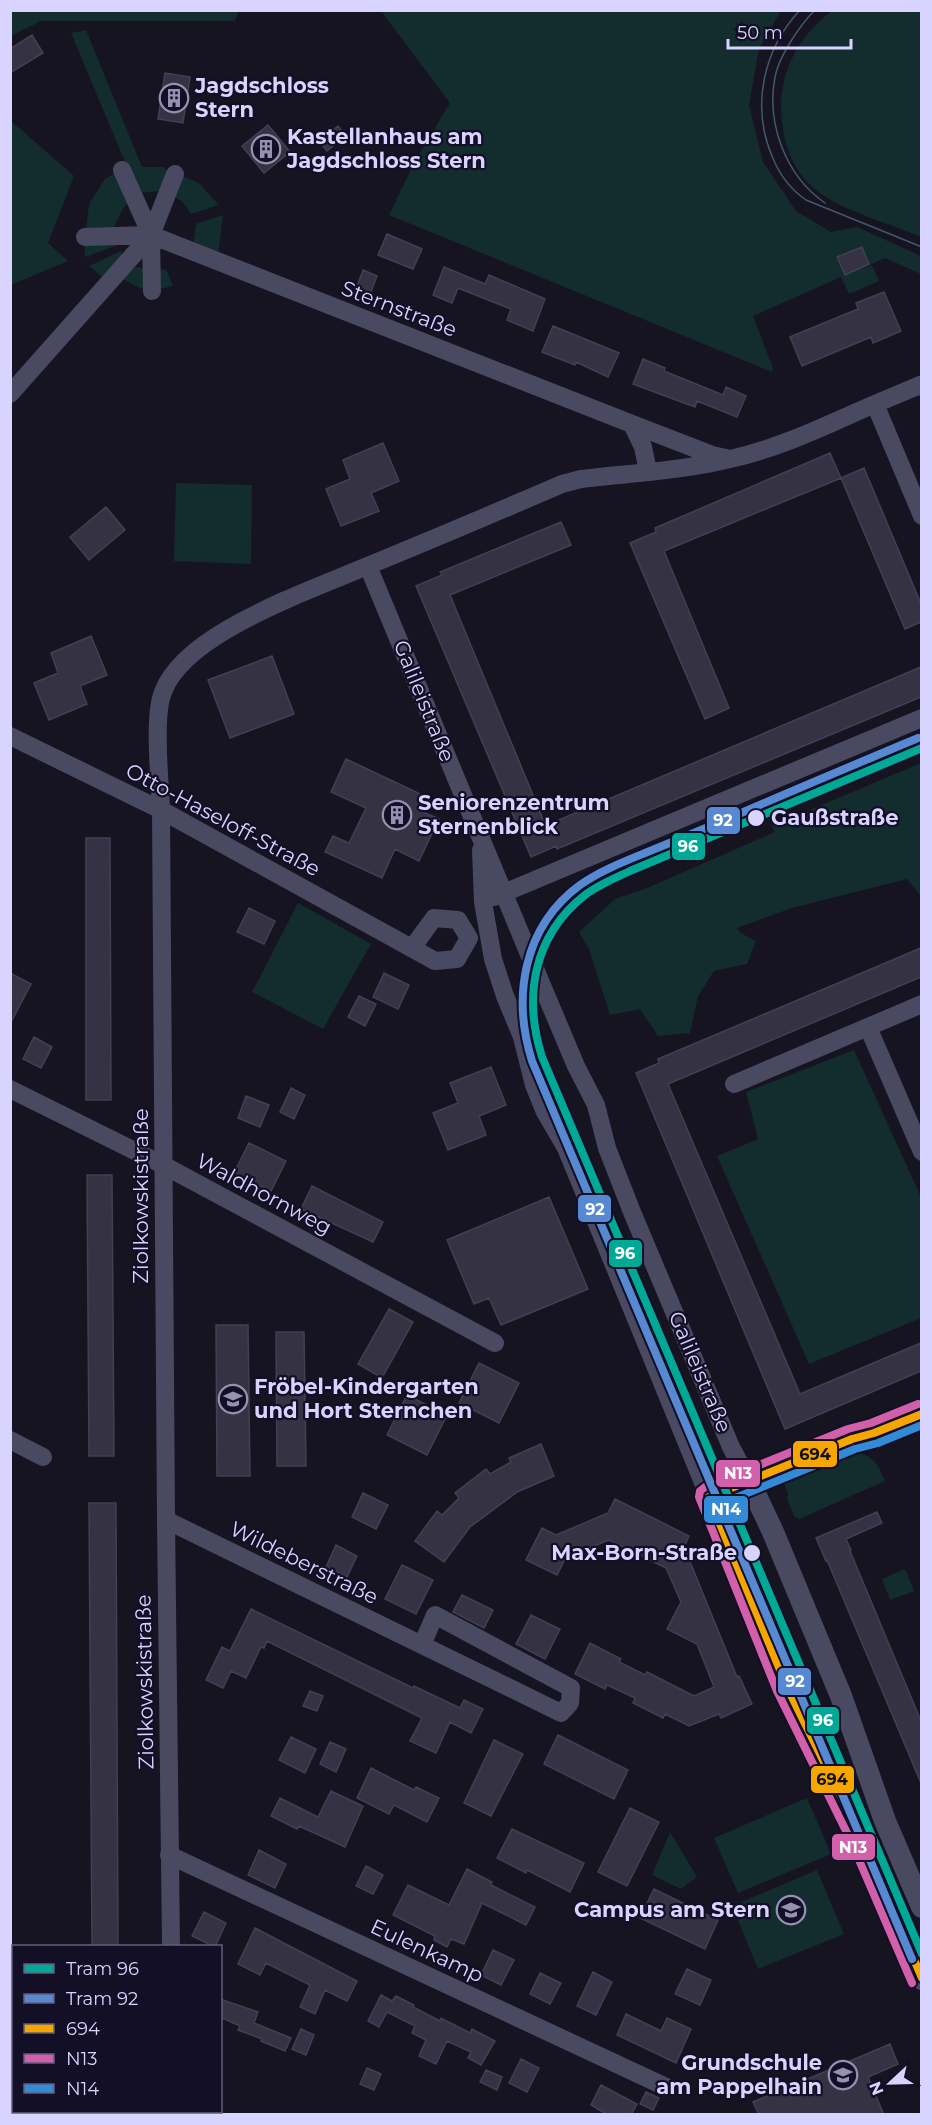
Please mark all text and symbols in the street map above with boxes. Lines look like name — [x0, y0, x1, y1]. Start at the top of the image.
scale bar — [728, 12, 851, 50]
text: 50 m — [737, 22, 783, 44]
place label: Jagdschloss Stern — [194, 73, 329, 122]
building icon: Jagdschloss Stern — [158, 82, 190, 114]
place label: Kastellanhaus am Jagdschloss Stern — [286, 124, 486, 173]
building icon: Kastellanhaus am Jagdschloss Stern — [250, 133, 282, 165]
street label: Sternstraße — [338, 275, 460, 342]
street label: Galileistraße — [389, 636, 460, 765]
street label: Otto-Haseloff-Straße — [122, 758, 325, 881]
place label: Seniorenzentrum Sternenblick — [418, 790, 610, 839]
building icon: Seniorenzentrum Sternenblick — [381, 799, 413, 831]
place label: Gaußstraße — [771, 805, 898, 830]
line badge: 92 — [706, 806, 741, 835]
marker: Gaußstraße — [746, 808, 766, 828]
text: 92 — [713, 811, 733, 830]
line badge: 96 — [671, 832, 706, 861]
text: 96 — [678, 837, 698, 856]
street label: Ziolkowskistraße — [128, 1108, 153, 1284]
street label: Waldhornweg — [192, 1147, 336, 1240]
line badge: 92 — [577, 1194, 612, 1223]
text: 92 — [585, 1200, 605, 1219]
line badge: 96 — [608, 1239, 643, 1268]
text: 96 — [615, 1244, 635, 1263]
street label: Galileistraße — [664, 1307, 737, 1436]
place label: Fröbel-Kindergarten und Hort Sternchen — [254, 1374, 479, 1423]
school or university icon: Fröbel-Kindergarten und Hort Sternchen — [217, 1383, 249, 1415]
line badge: 694 — [792, 1440, 838, 1468]
text: 694 — [799, 1445, 831, 1464]
line badge: N13 — [715, 1459, 761, 1488]
text: N13 — [724, 1464, 752, 1483]
line badge: N14 — [703, 1495, 749, 1524]
text: N14 — [711, 1500, 741, 1519]
street label: Wildeberstraße — [226, 1516, 382, 1609]
place label: Max-Born-Straße — [551, 1540, 737, 1565]
marker: Max-Born-Straße — [742, 1543, 762, 1563]
street label: Ziolkowskistraße — [130, 1594, 159, 1770]
line badge: 92 — [777, 1667, 812, 1696]
text: 92 — [785, 1672, 805, 1691]
line badge: 96 — [806, 1706, 840, 1735]
text: 96 — [813, 1711, 833, 1730]
line badge: 694 — [810, 1765, 855, 1794]
text: 694 — [816, 1770, 848, 1789]
line badge: N13 — [831, 1833, 876, 1861]
text: N13 — [839, 1838, 867, 1857]
school or university icon: Campus am Stern — [775, 1894, 807, 1926]
place label: Campus am Stern — [574, 1897, 770, 1922]
street label: Eulenkamp — [367, 1913, 488, 1988]
legend — [12, 1945, 222, 2113]
text: Tram 96 — [66, 1958, 139, 1980]
text: Tram 92 — [66, 1988, 138, 2010]
text: 694 — [66, 2018, 100, 2040]
text: N13 — [66, 2048, 97, 2070]
place label: Grundschule am Pappelhain — [656, 2050, 822, 2099]
north arrow — [860, 2053, 920, 2113]
school or university icon: Grundschule am Pappelhain — [827, 2059, 859, 2091]
text: N14 — [66, 2078, 99, 2100]
text: N — [865, 2079, 888, 2098]

